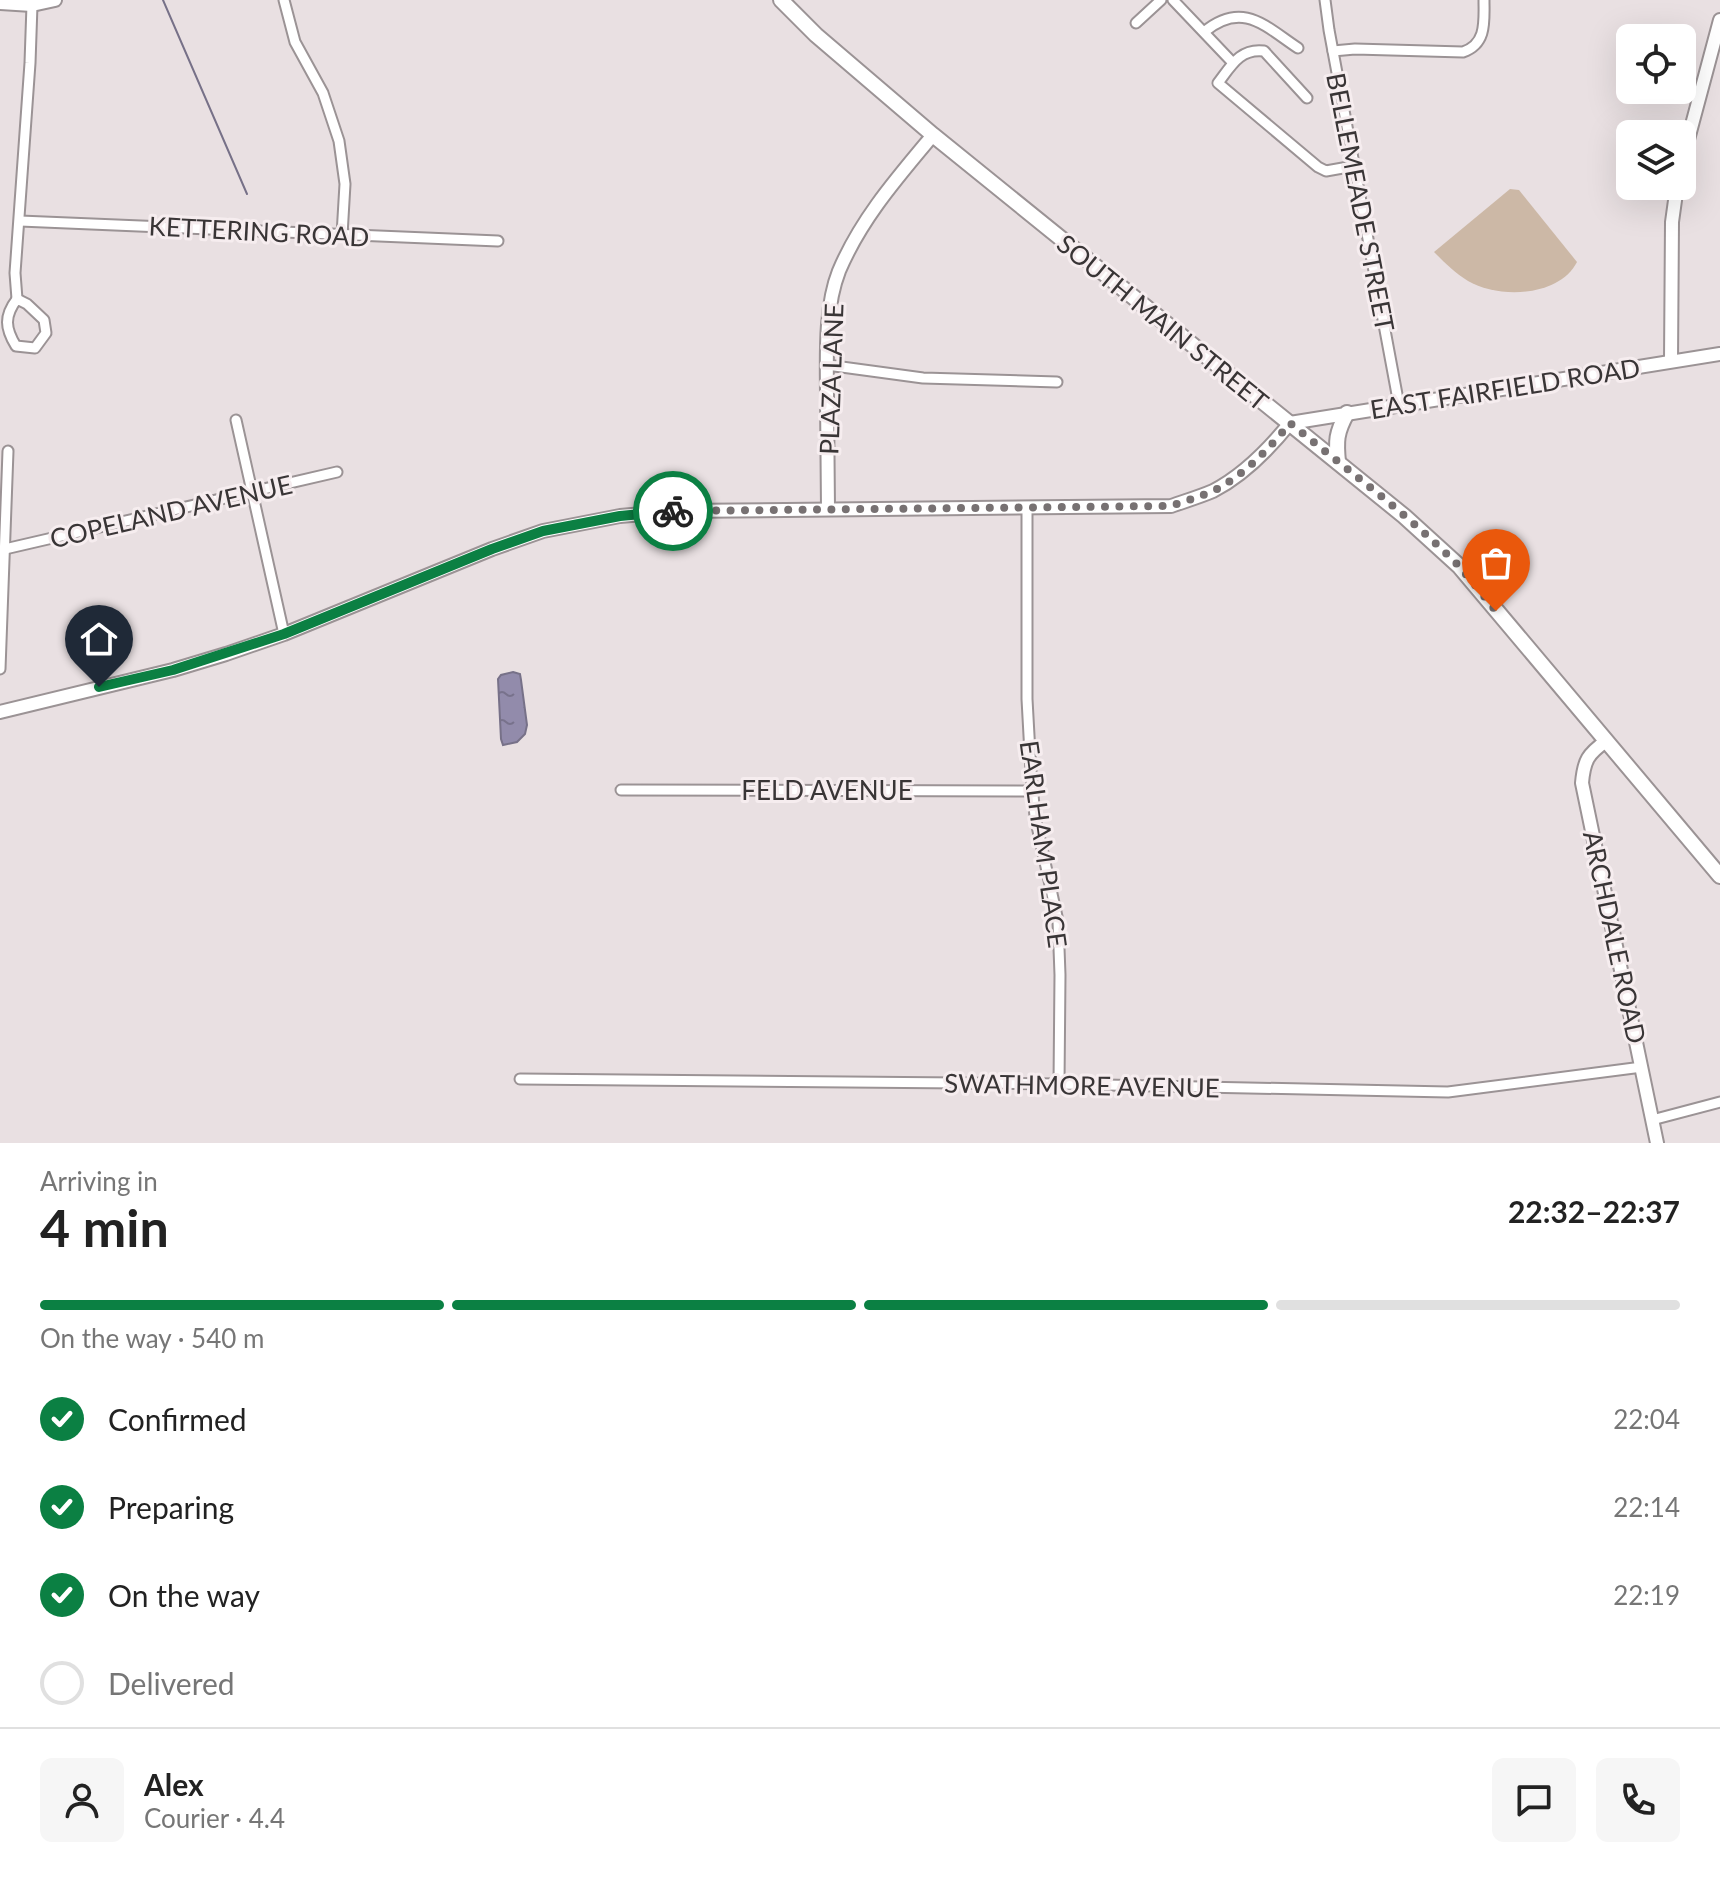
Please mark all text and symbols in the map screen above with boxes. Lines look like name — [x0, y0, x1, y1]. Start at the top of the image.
map controls — [1616, 24, 1696, 200]
button: locate — [1616, 24, 1696, 104]
street label: BELLEMEADE STREET — [1320, 70, 1402, 334]
button: layers — [1616, 120, 1696, 200]
street label: KETTERING ROAD — [148, 209, 370, 253]
street label: SOUTH MAIN STREET — [1051, 227, 1275, 417]
street label: PLAZA LANE — [812, 303, 850, 455]
street label: EAST FAIRFIELD ROAD — [1368, 351, 1642, 425]
street label: COPELAND AVENUE — [47, 468, 295, 554]
courier — [633, 471, 713, 551]
icon: bike — [651, 489, 695, 533]
pin — [1462, 529, 1530, 611]
icon: bag — [1474, 541, 1518, 585]
pin — [65, 605, 133, 687]
icon: home — [77, 617, 121, 661]
street label: EARLHAM PLACE — [1014, 738, 1074, 950]
street label: FELD AVENUE — [741, 774, 913, 806]
street label: ARCHDALE ROAD — [1577, 828, 1653, 1046]
street label: SWATHMORE AVENUE — [944, 1067, 1220, 1103]
text: Arriving in — [40, 1165, 158, 1197]
text: 22:32–22:37 — [1508, 1193, 1680, 1229]
text: 4 min — [40, 1196, 169, 1258]
text: On the way · 540 m — [40, 1322, 264, 1354]
icon: check — [40, 1397, 84, 1441]
text: Confirmed — [108, 1401, 247, 1437]
text: 22:04 — [1613, 1403, 1680, 1435]
icon: check — [40, 1485, 84, 1529]
text: Preparing — [108, 1489, 234, 1525]
text: 22:14 — [1613, 1491, 1680, 1523]
icon: check — [40, 1573, 84, 1617]
text: On the way — [108, 1577, 260, 1613]
text: 22:19 — [1613, 1579, 1680, 1611]
text: Delivered — [108, 1665, 235, 1701]
button: person — [40, 1758, 124, 1842]
button: chat — [1492, 1758, 1576, 1842]
button: phone — [1596, 1758, 1680, 1842]
text: Alex — [144, 1766, 204, 1802]
text: Courier · 4.4 — [144, 1802, 285, 1834]

